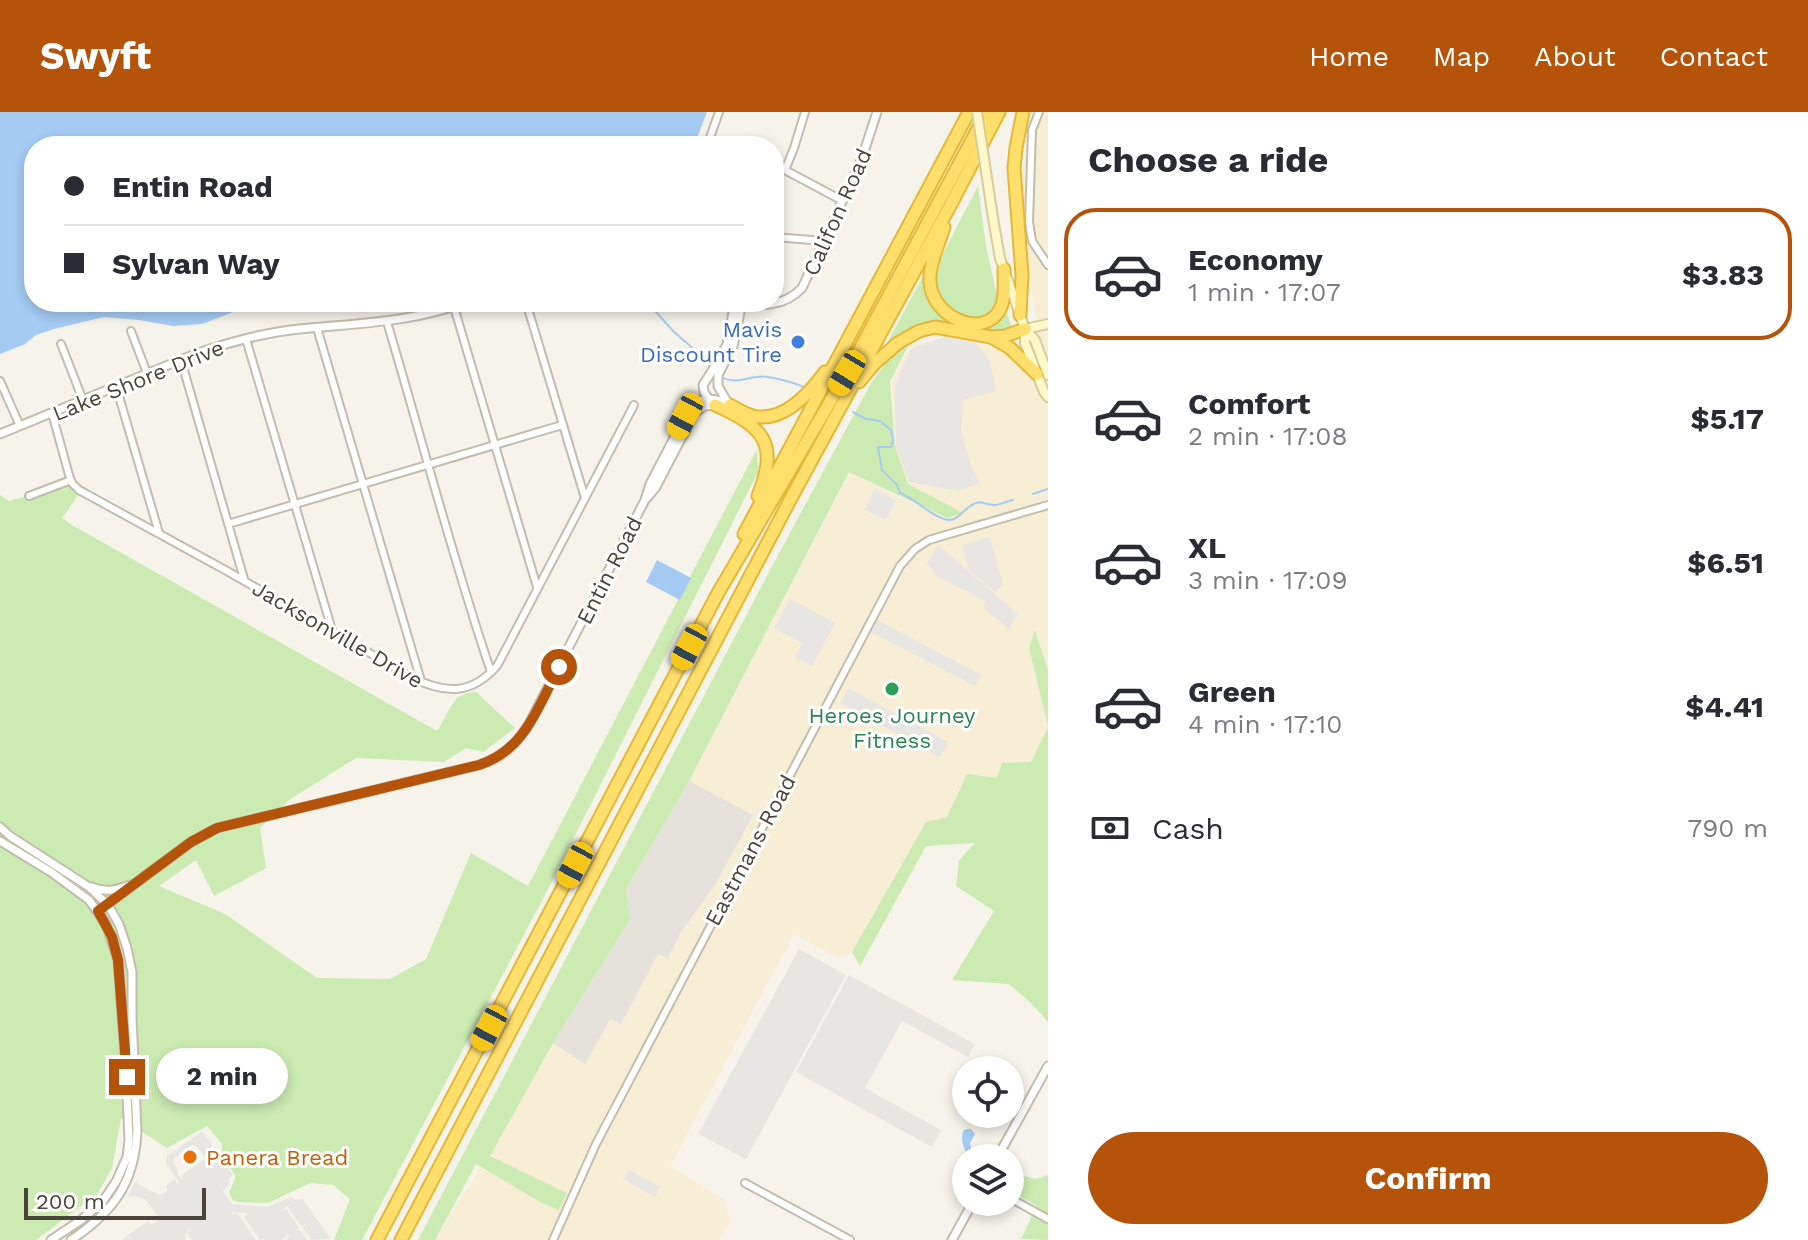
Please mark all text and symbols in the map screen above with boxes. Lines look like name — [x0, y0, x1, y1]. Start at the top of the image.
text: Swyft — [40, 34, 151, 78]
text: Home — [1309, 40, 1389, 73]
text: Map — [1433, 40, 1490, 73]
text: About — [1534, 40, 1616, 73]
text: Contact — [1660, 40, 1768, 73]
text: Choose a ride — [1088, 139, 1328, 181]
street label: Califon Road — [798, 145, 877, 280]
text: Entin Road — [112, 169, 273, 204]
icon: car — [1092, 238, 1164, 310]
text: Economy — [1188, 242, 1323, 277]
text: Sylvan Way — [112, 246, 280, 281]
text: $3.83 — [1682, 257, 1764, 292]
text: 1 min · 17:07 — [1188, 277, 1341, 307]
place label: Mavis Discount Tire — [640, 317, 782, 367]
marker: Mavis Discount Tire — [789, 333, 807, 351]
street label: Lake Shore Drive — [49, 335, 227, 426]
car — [824, 346, 870, 400]
icon: car — [1092, 382, 1164, 454]
text: Comfort — [1188, 386, 1310, 421]
car — [663, 389, 707, 443]
text: $5.17 — [1690, 401, 1764, 436]
text: 2 min · 17:08 — [1188, 421, 1348, 451]
street label: Entin Road — [572, 512, 647, 628]
icon: car — [1092, 526, 1164, 598]
text: XL — [1188, 530, 1226, 565]
text: $6.51 — [1687, 545, 1764, 580]
text: 3 min · 17:09 — [1188, 565, 1348, 595]
street label: Jacksonville Drive — [248, 575, 428, 693]
car — [667, 620, 711, 674]
route start — [541, 649, 577, 685]
icon: car — [1092, 670, 1164, 742]
text: Green — [1188, 674, 1276, 709]
marker: Heroes Journey Fitness — [883, 680, 901, 698]
text: $4.41 — [1685, 689, 1764, 724]
place label: Heroes Journey Fitness — [809, 703, 976, 753]
text: 4 min · 17:10 — [1188, 709, 1342, 739]
street label: Eastmans Road — [700, 771, 801, 930]
icon: cash — [1088, 806, 1132, 850]
text: Cash — [1152, 811, 1224, 846]
text: 790 m — [1688, 813, 1768, 843]
car — [553, 838, 597, 892]
car — [467, 1001, 511, 1055]
callout: 2 min — [155, 1049, 287, 1105]
map controls — [952, 1056, 1024, 1216]
button: locate — [952, 1056, 1024, 1128]
route end — [109, 1059, 145, 1095]
text: 2 min — [186, 1061, 258, 1091]
button: Confirm — [1088, 1132, 1768, 1224]
button: layers — [952, 1144, 1024, 1216]
place label: Panera Bread — [206, 1145, 348, 1170]
marker: Panera Bread — [181, 1148, 199, 1166]
scale bar — [24, 1184, 206, 1220]
text: 200 m — [36, 1189, 105, 1214]

